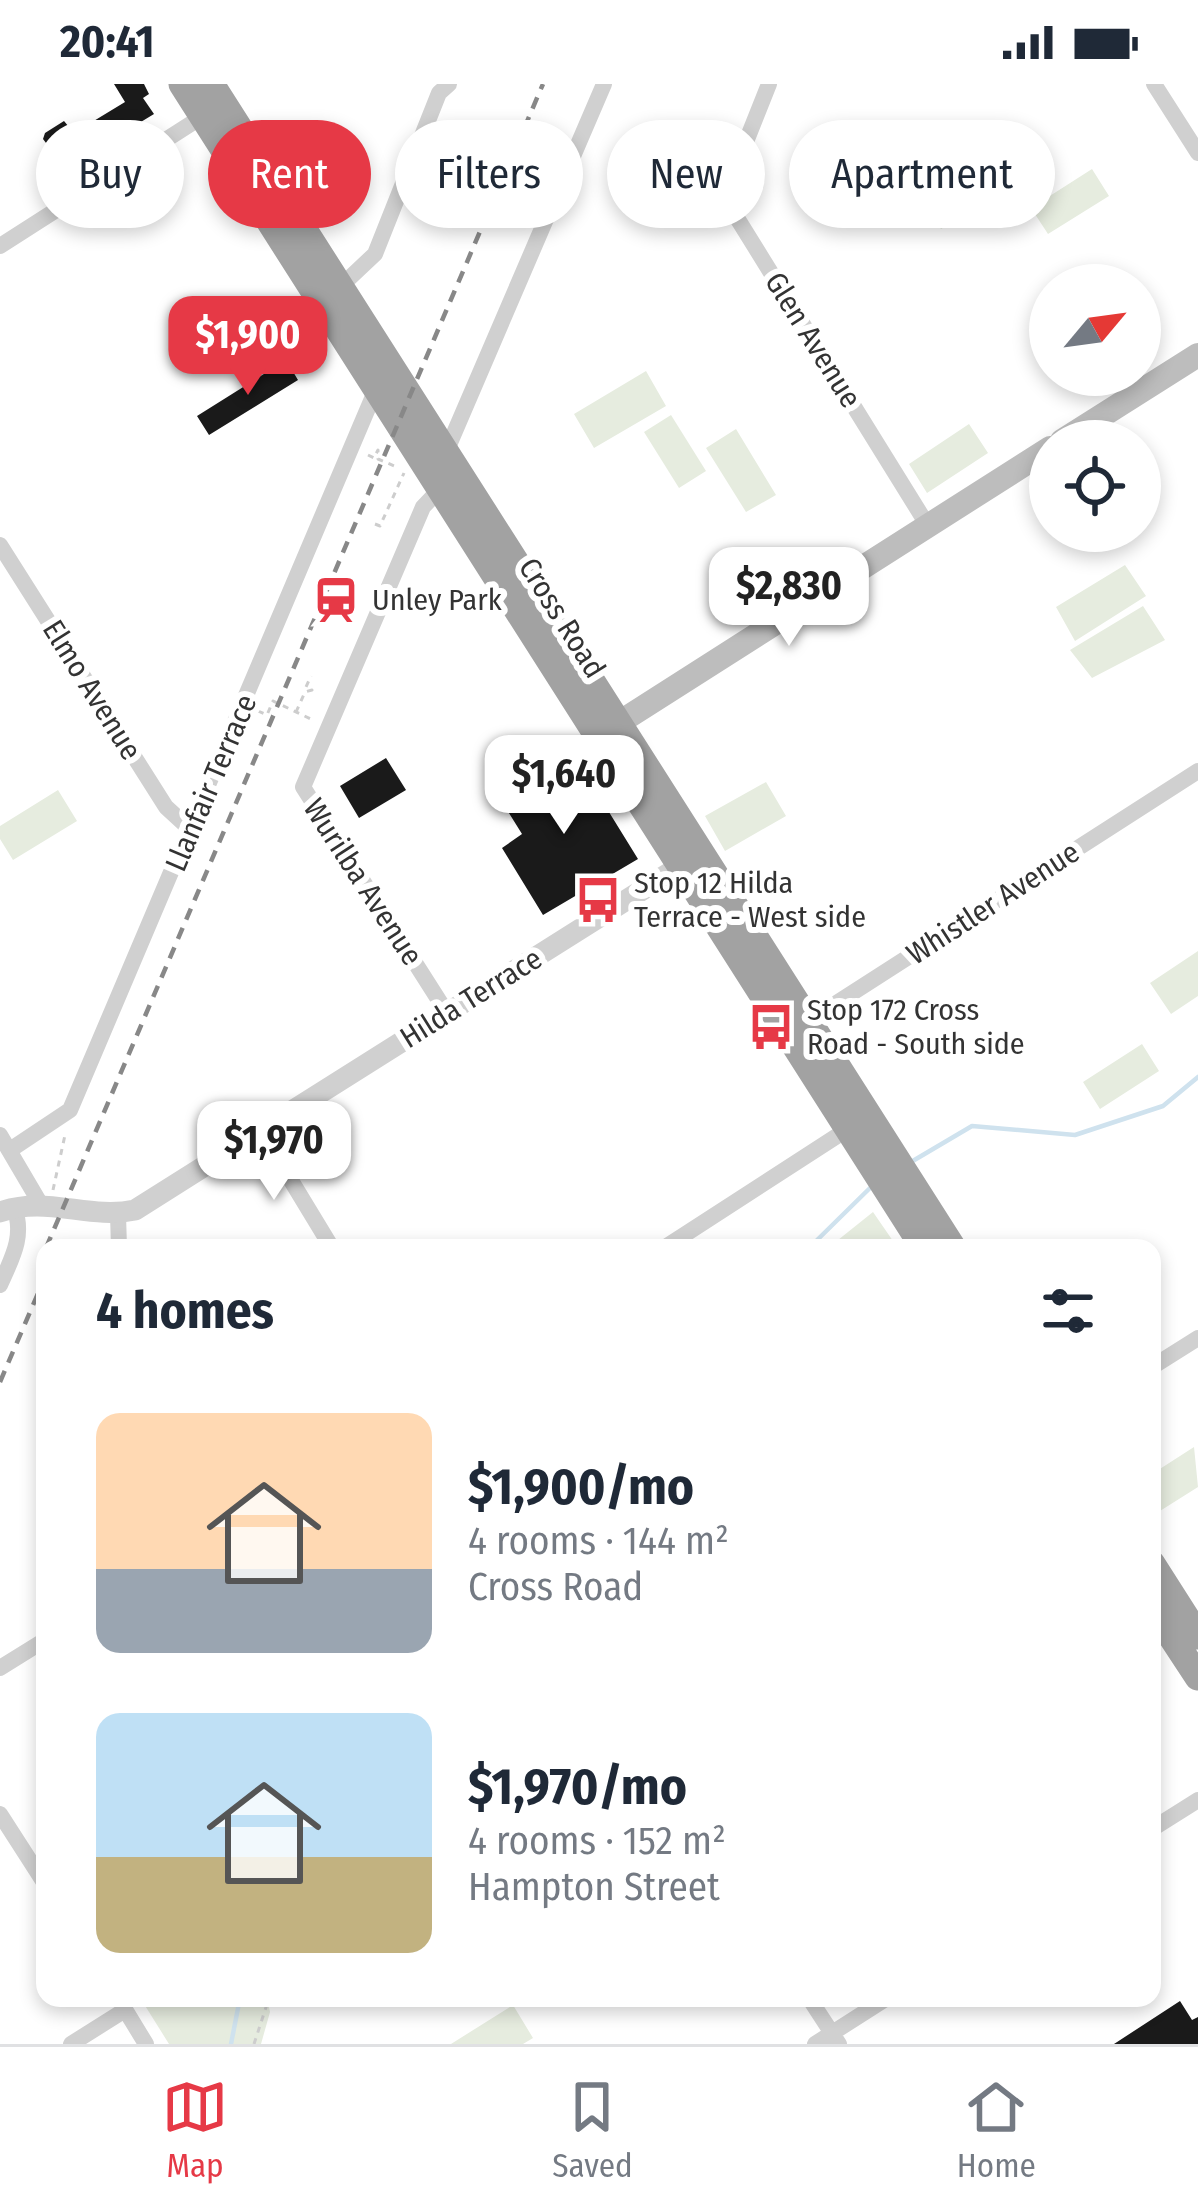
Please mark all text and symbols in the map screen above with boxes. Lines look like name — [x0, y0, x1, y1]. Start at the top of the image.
text: 20:41 — [60, 15, 155, 69]
chip: Buy — [36, 120, 184, 228]
chip: Rent — [208, 120, 371, 228]
chip: Filters — [395, 120, 583, 228]
chip: New — [607, 120, 765, 228]
chip: Apartment — [789, 120, 1055, 228]
north arrow — [1029, 264, 1161, 396]
map controls — [1029, 264, 1161, 552]
street label: Glen Avenue — [757, 266, 869, 414]
pin: $1,900 — [150, 296, 346, 398]
text: $1,900 — [195, 312, 301, 358]
button: locate — [1029, 420, 1161, 552]
pin: $2,830 — [691, 547, 887, 649]
street label: Cross Road — [511, 551, 613, 685]
text: $2,830 — [736, 563, 842, 609]
station icon: Unley Park — [311, 575, 361, 625]
place label: Unley Park — [372, 582, 502, 618]
street label: Elmo Avenue — [35, 614, 149, 766]
street label: Llanfair Terrace — [158, 689, 264, 877]
pin: $1,640 — [466, 735, 662, 837]
text: $1,640 — [512, 751, 616, 797]
street label: Wurilba Avenue — [296, 792, 430, 972]
street label: Whistler Avenue — [900, 834, 1086, 972]
place label: Stop 12 Hilda Terrace - West side — [634, 865, 866, 935]
bus stop icon: Stop 12 Hilda Terrace - West side — [573, 875, 623, 925]
street label: Hilda Terrace — [394, 940, 548, 1056]
place label: Stop 172 Cross Road - South side — [807, 992, 1025, 1062]
bus stop icon: Stop 172 Cross Road - South side — [746, 1002, 796, 1052]
pin: $1,970 — [176, 1101, 372, 1203]
text: $1,970 — [224, 1117, 324, 1163]
icon: filters — [1035, 1278, 1101, 1344]
text: 4 homes — [96, 1280, 274, 1342]
text: $1,900/mo — [468, 1456, 694, 1518]
icon: home — [192, 1461, 336, 1605]
text: 4 rooms · 144 m² — [468, 1518, 729, 1564]
text: Cross Road — [468, 1564, 643, 1610]
text: $1,970/mo — [468, 1756, 687, 1818]
icon: home — [192, 1761, 336, 1905]
text: 4 rooms · 152 m² — [468, 1818, 726, 1864]
text: Hampton Street — [468, 1864, 720, 1910]
tab: Map — [162, 2074, 228, 2186]
tab: Saved — [552, 2074, 633, 2186]
tab: Home — [957, 2074, 1036, 2186]

